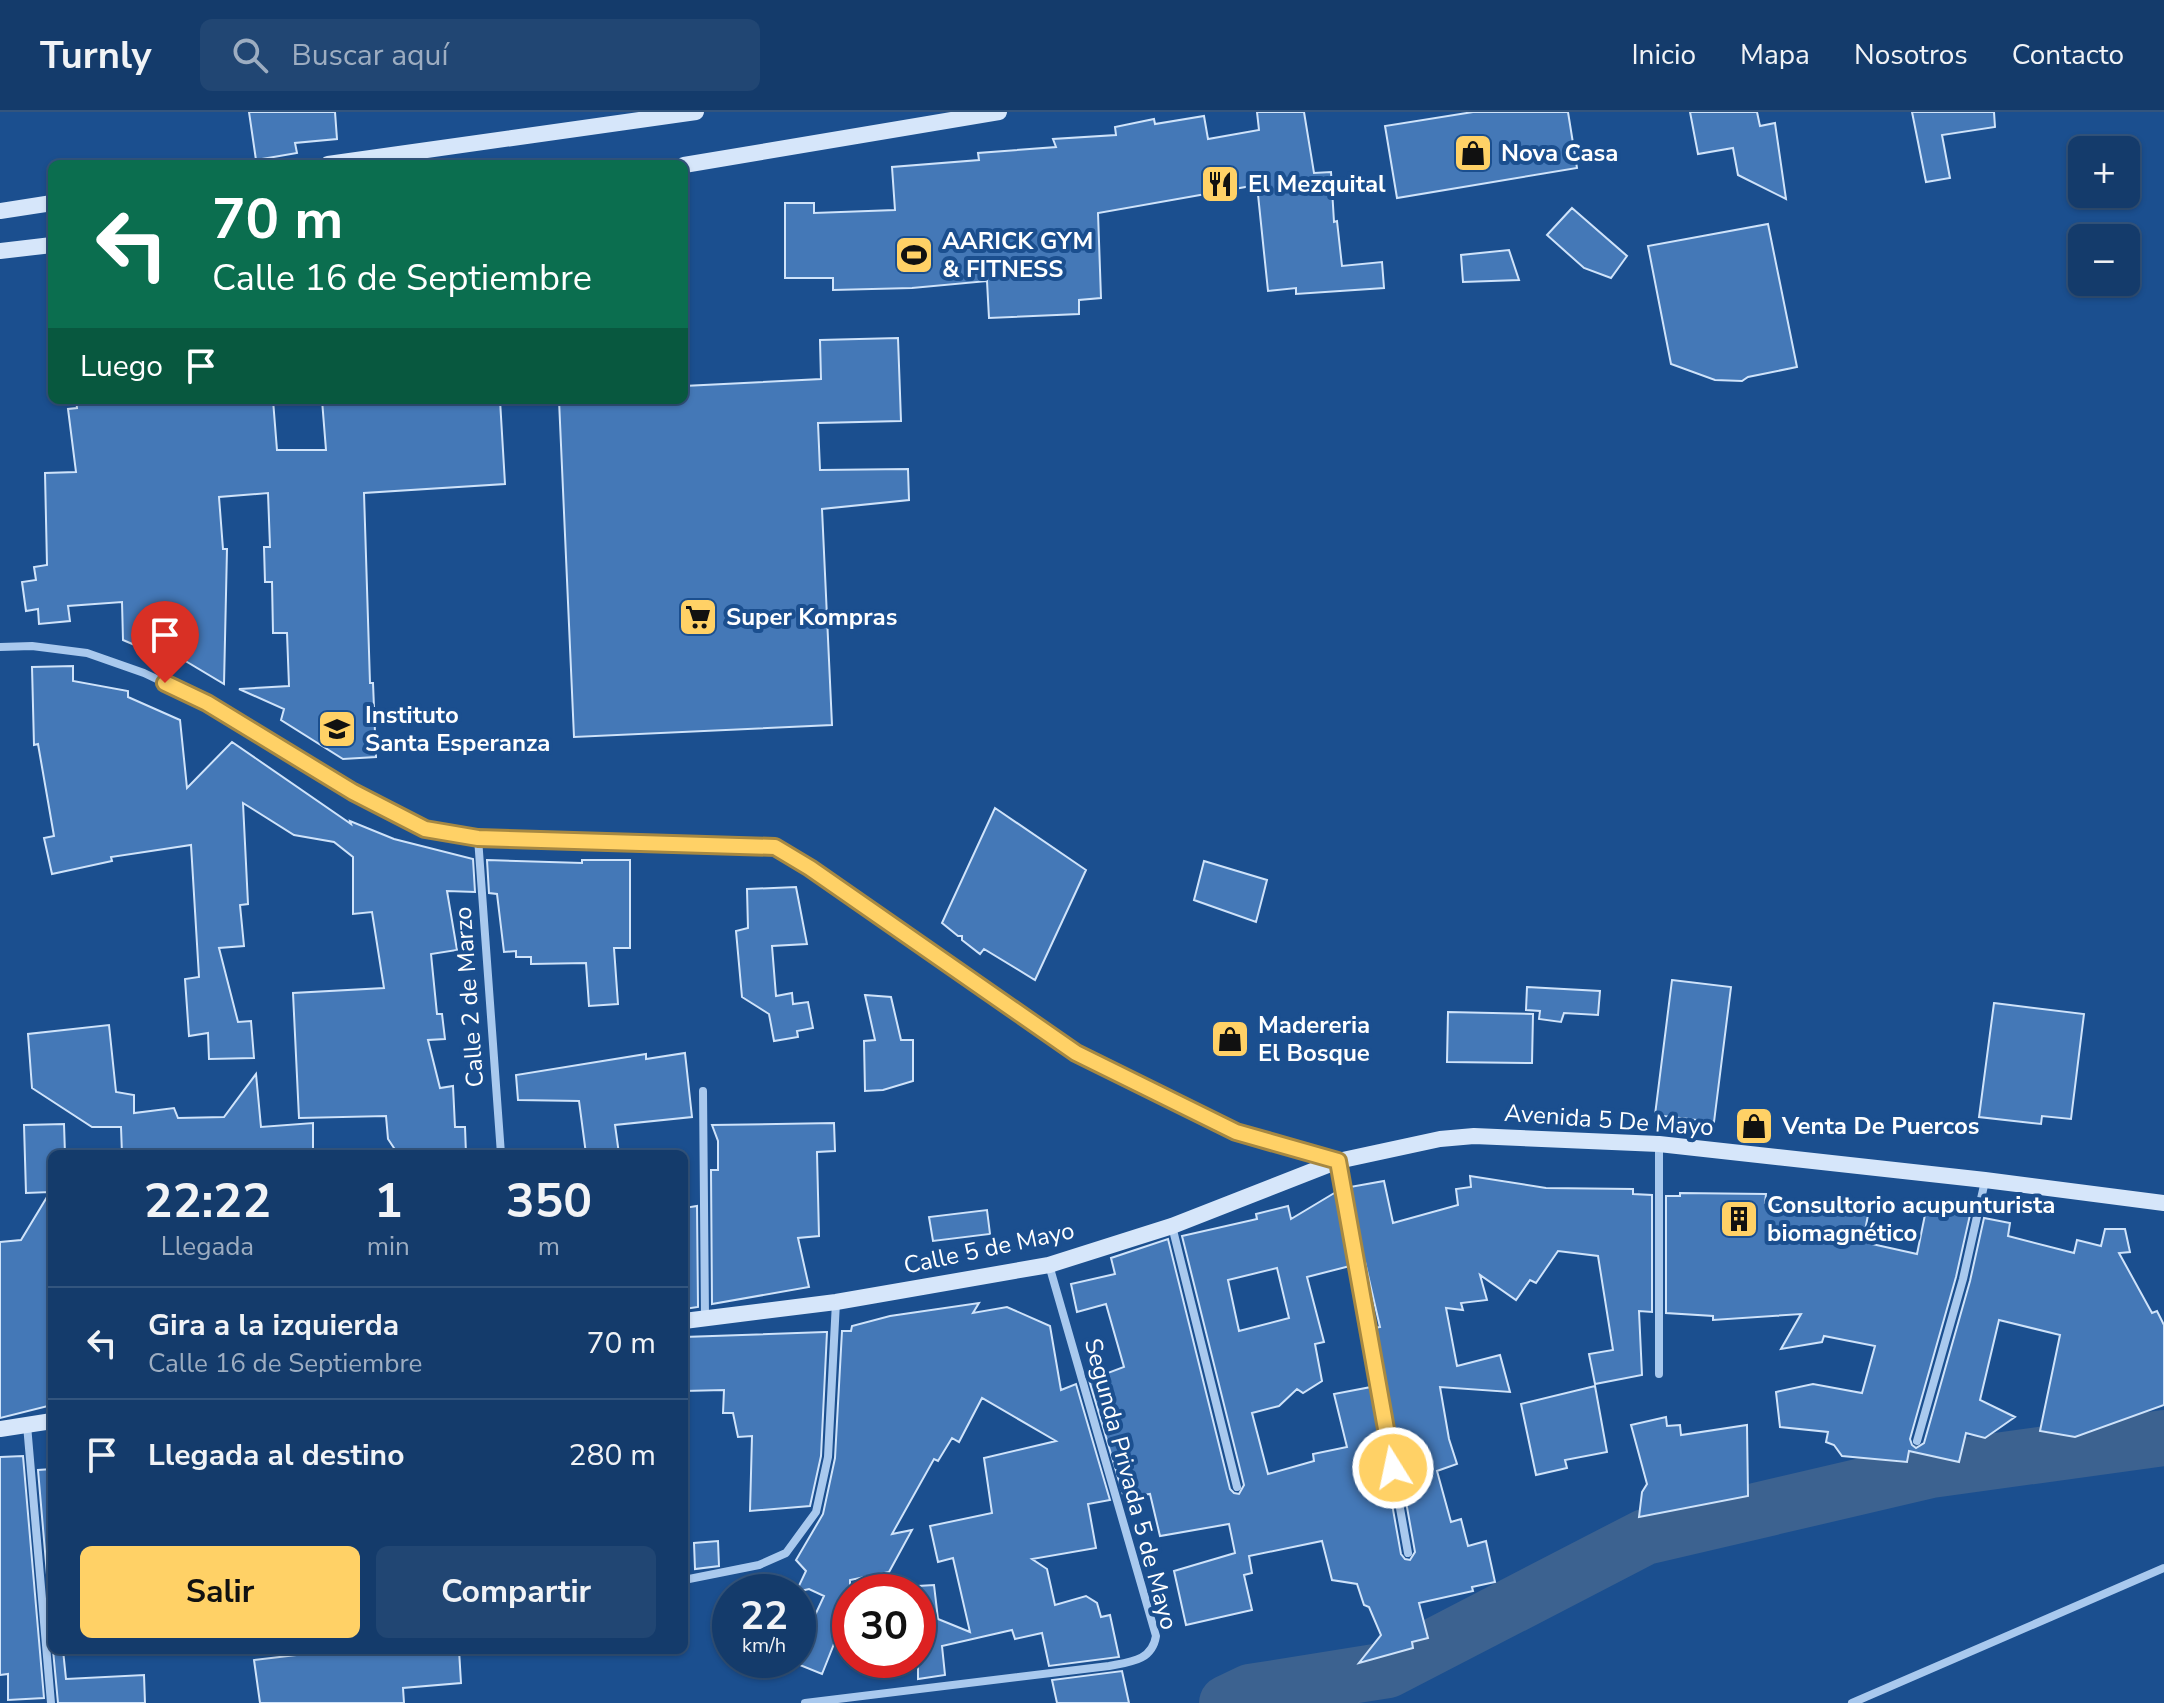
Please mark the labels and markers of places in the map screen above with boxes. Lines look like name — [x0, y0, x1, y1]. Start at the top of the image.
shop icon: Nova Casa — [1452, 132, 1494, 174]
place label: Nova Casa — [1501, 137, 1618, 169]
restaurant icon: El Mezquital — [1199, 163, 1241, 205]
place label: El Mezquital — [1248, 168, 1386, 200]
place label: AARICK GYM & FITNESS — [942, 225, 1093, 285]
sports icon: AARICK GYM & FITNESS — [893, 234, 935, 276]
supermarket icon: Super Kompras — [677, 596, 719, 638]
pin — [131, 601, 199, 683]
place label: Super Kompras — [726, 601, 897, 633]
place label: Instituto Santa Esperanza — [365, 699, 550, 759]
school or university icon: Instituto Santa Esperanza — [316, 708, 358, 750]
place label: Madereria El Bosque — [1258, 1009, 1370, 1069]
shop icon: Madereria El Bosque — [1209, 1018, 1251, 1060]
shop icon: Venta De Puercos — [1733, 1105, 1775, 1147]
place label: Venta De Puercos — [1781, 1110, 1979, 1142]
place label: Consultorio acupunturista biomagnético — [1767, 1189, 2055, 1249]
building icon: Consultorio acupunturista biomagnético — [1718, 1198, 1760, 1240]

